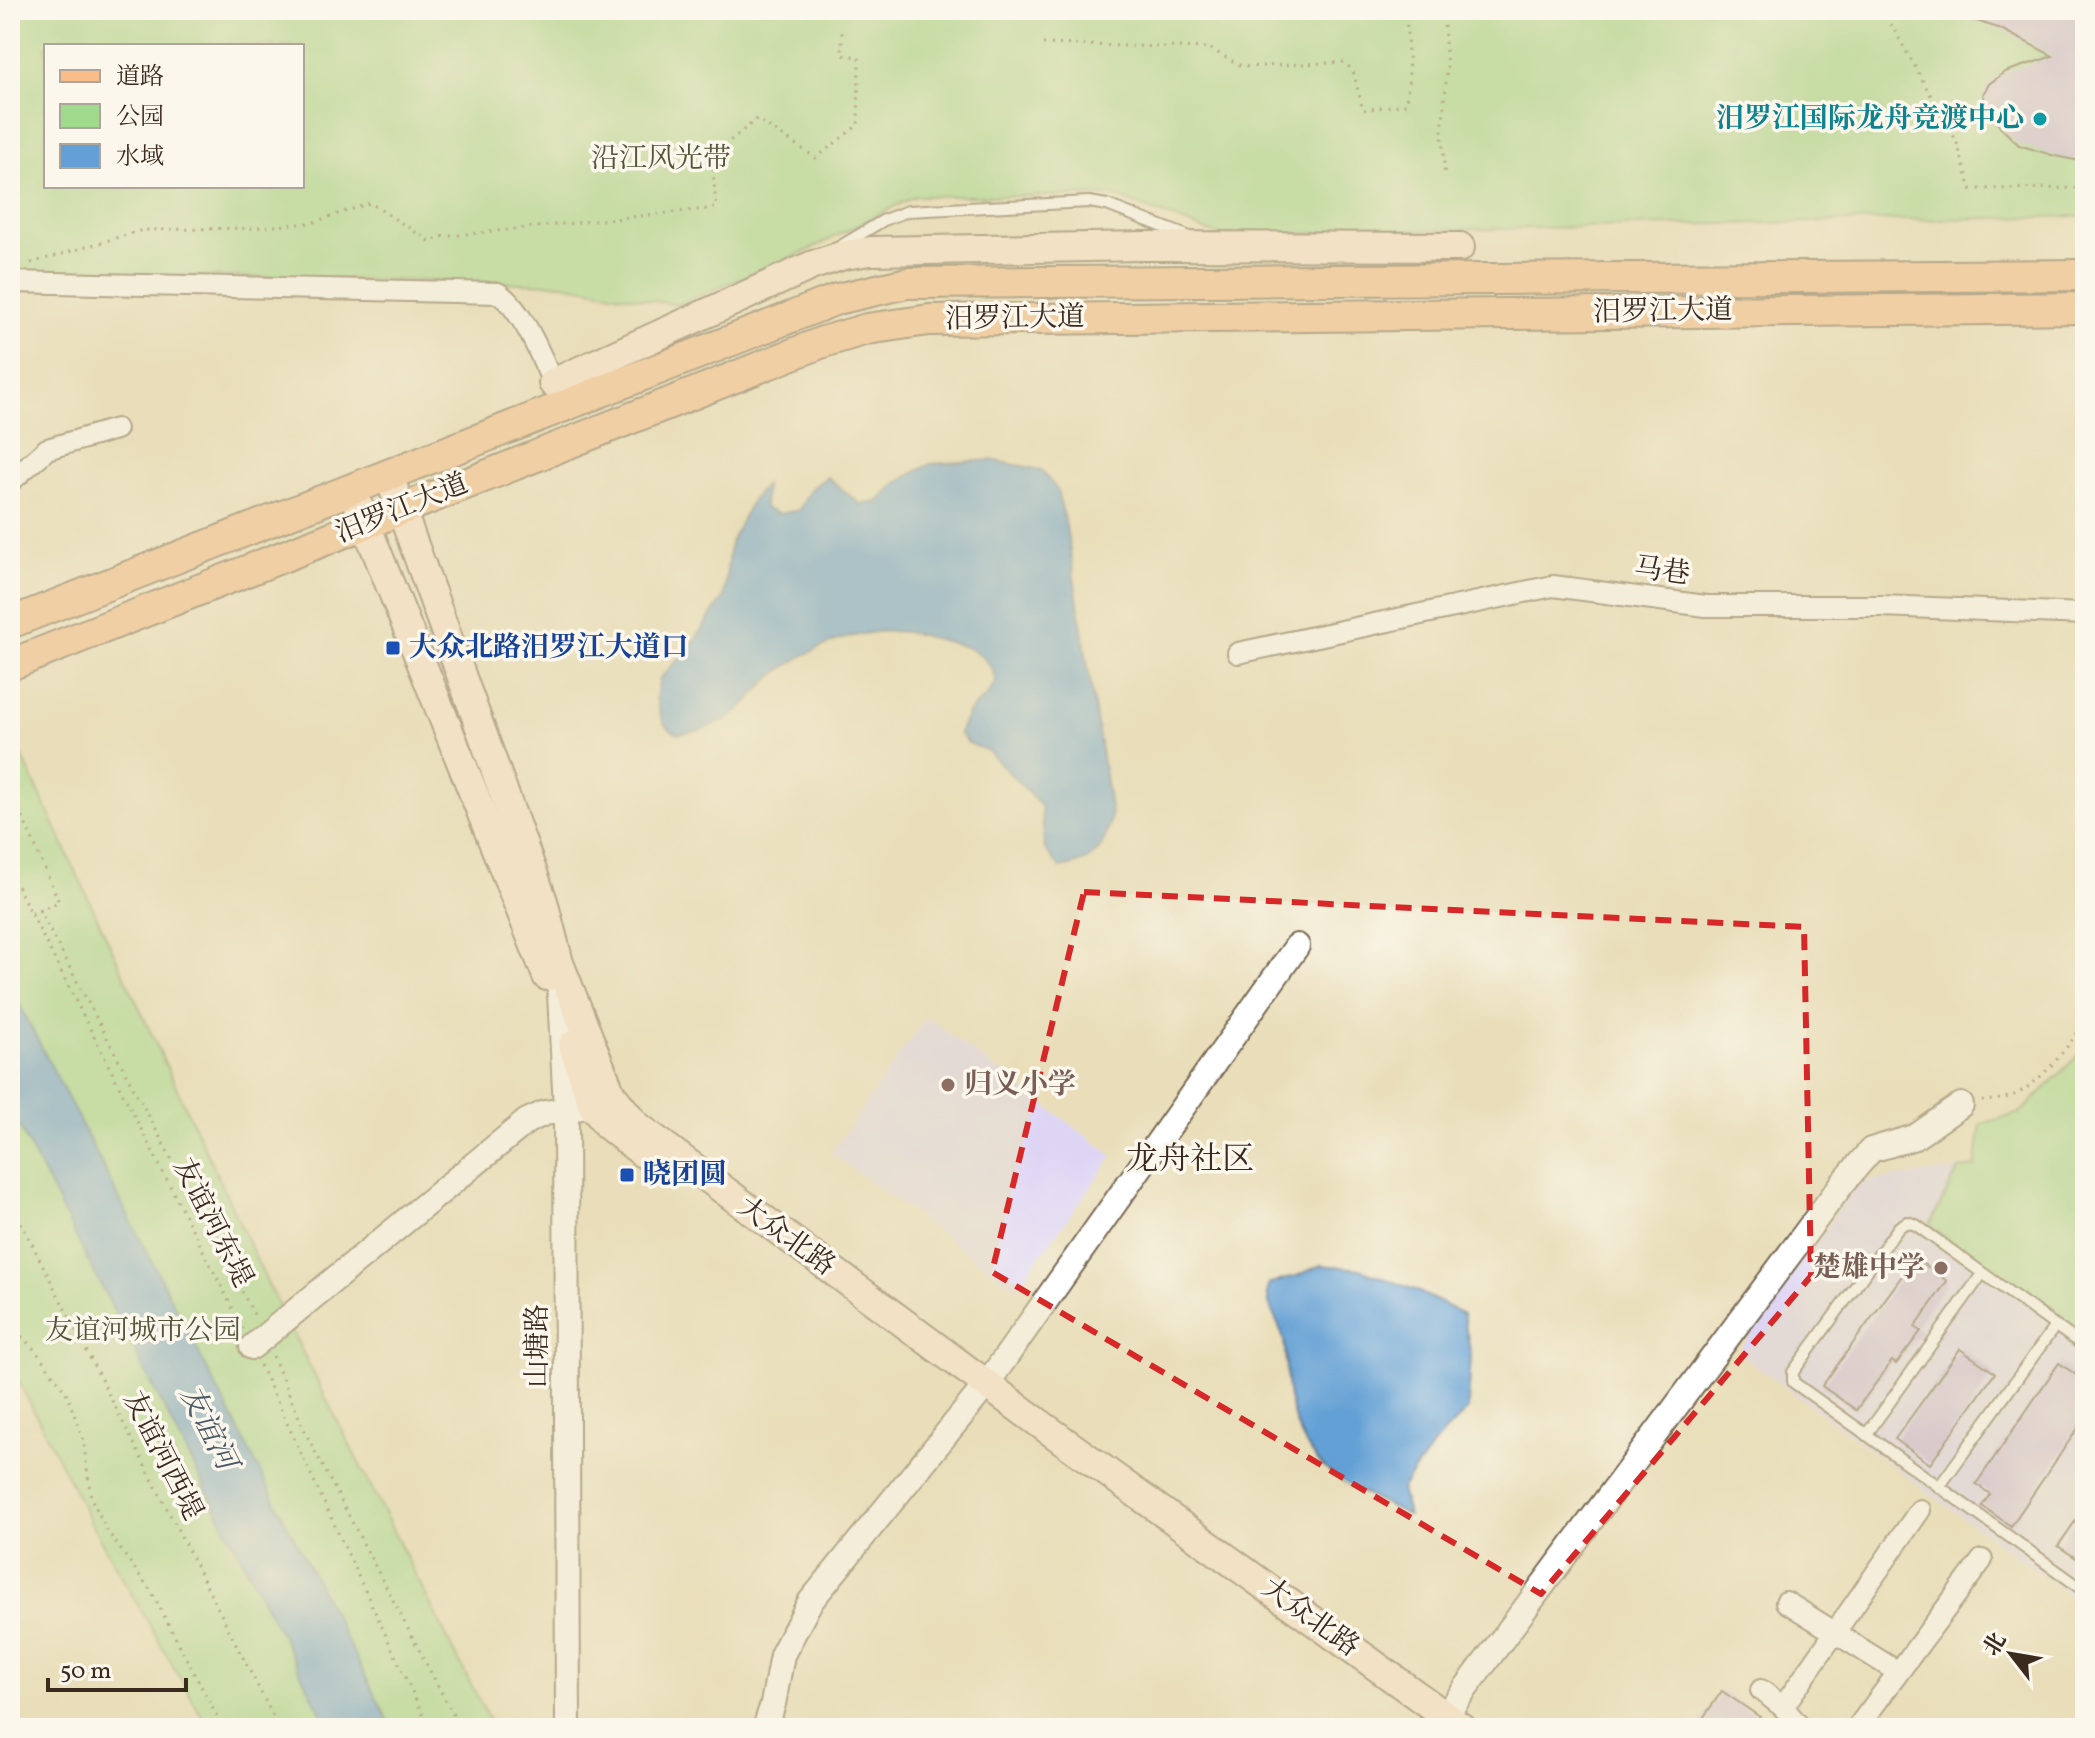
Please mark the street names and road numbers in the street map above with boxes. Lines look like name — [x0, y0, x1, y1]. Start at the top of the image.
street label: 汨罗江大道 — [1593, 291, 1733, 333]
street label: 汨罗江大道 — [945, 298, 1085, 340]
street label: 汨罗江大道 — [330, 465, 474, 553]
street label: 马巷 — [1632, 549, 1692, 595]
street label: 友谊河东堤 — [163, 1152, 261, 1294]
street label: 大众北路 — [729, 1188, 843, 1286]
street label: 山塘路 — [519, 1304, 558, 1388]
street label: 友谊河西堤 — [113, 1385, 211, 1527]
street label: 大众北路 — [1253, 1569, 1367, 1667]

